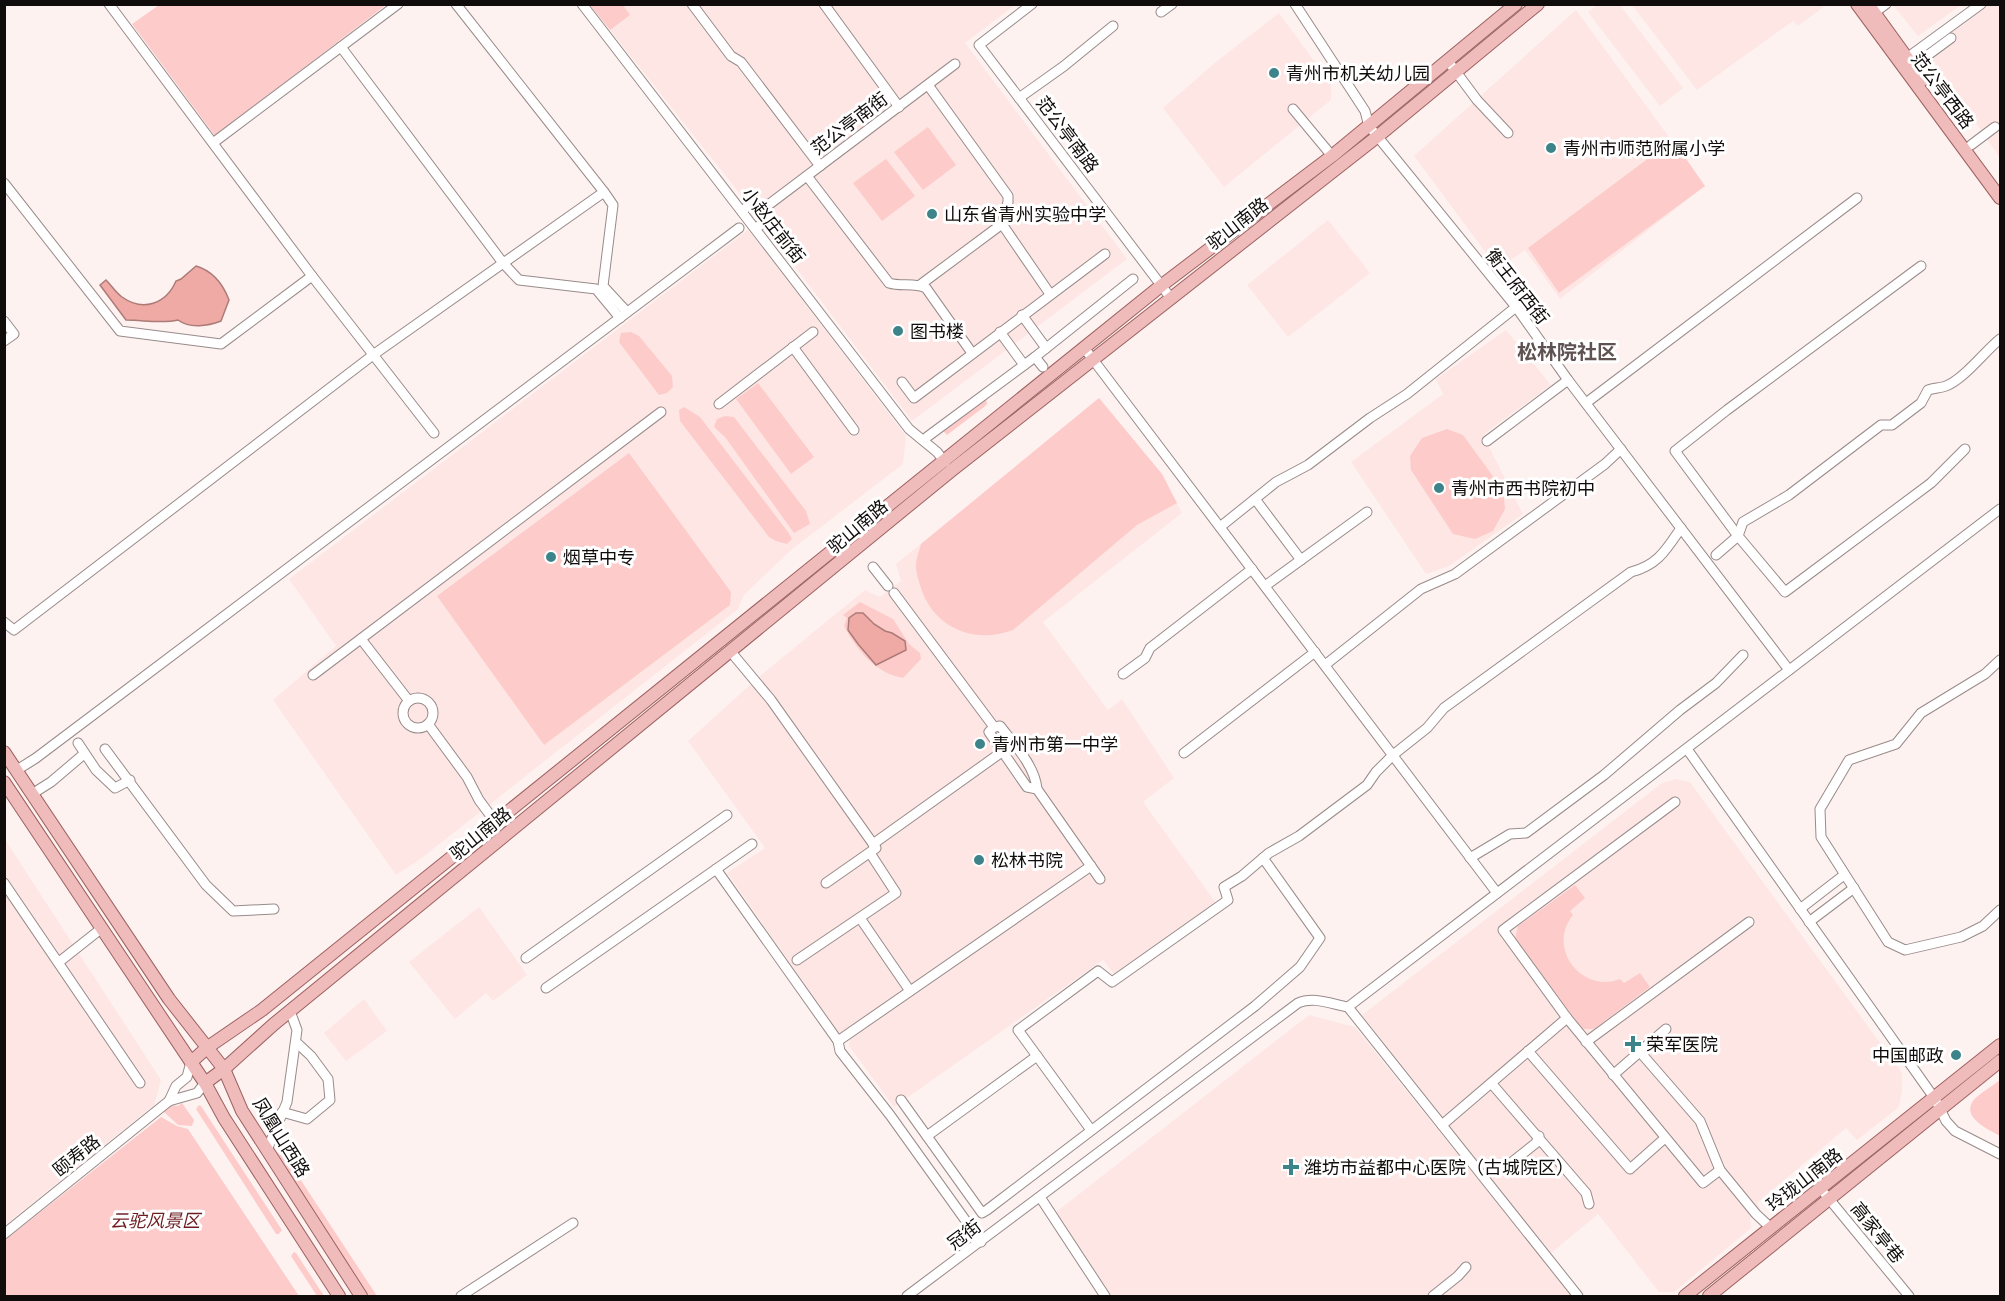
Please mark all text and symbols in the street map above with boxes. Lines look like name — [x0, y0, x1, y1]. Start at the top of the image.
street label: 范公亭西路 — [1906, 47, 1980, 133]
place label: 青州市机关幼儿园 — [1286, 61, 1430, 85]
marker: 青州市机关幼儿园 — [1267, 66, 1281, 80]
street label: 范公亭南街 — [806, 86, 892, 160]
street label: 范公亭南路 — [1031, 91, 1105, 177]
place label: 青州市师范附属小学 — [1563, 136, 1725, 160]
marker: 青州市师范附属小学 — [1544, 141, 1558, 155]
street label: 小赵庄前街 — [737, 182, 811, 268]
street label: 驼山南路 — [1201, 191, 1273, 255]
place label: 山东省青州实验中学 — [944, 202, 1106, 226]
marker: 山东省青州实验中学 — [925, 207, 939, 221]
street label: 衡王府西街 — [1481, 243, 1555, 329]
place label: 图书楼 — [910, 319, 964, 343]
marker: 图书楼 — [891, 324, 905, 338]
district label: 松林院社区 — [1517, 337, 1617, 364]
place label: 青州市西书院初中 — [1451, 476, 1595, 500]
marker: 青州市西书院初中 — [1432, 481, 1446, 495]
street label: 驼山南路 — [822, 494, 892, 558]
place label: 烟草中专 — [563, 545, 635, 569]
marker: 烟草中专 — [544, 550, 558, 564]
place label: 青州市第一中学 — [992, 732, 1118, 756]
marker: 青州市第一中学 — [973, 737, 987, 751]
street label: 驼山南路 — [444, 801, 516, 865]
place label: 松林书院 — [991, 848, 1063, 872]
marker: 松林书院 — [972, 853, 986, 867]
place label: 荣军医院 — [1646, 1032, 1718, 1056]
marker: 荣军医院 — [1624, 1035, 1642, 1053]
place label: 中国邮政 — [1872, 1043, 1944, 1067]
marker: 中国邮政 — [1949, 1048, 1963, 1062]
street label: 凤凰山西路 — [248, 1092, 316, 1182]
street label: 颐寿路 — [47, 1129, 105, 1181]
street label: 玲珑山南路 — [1761, 1142, 1847, 1216]
place label: 潍坊市益都中心医院（古城院区） — [1304, 1155, 1574, 1179]
marker: 潍坊市益都中心医院（古城院区） — [1282, 1158, 1300, 1176]
street label: 高家亭巷 — [1846, 1196, 1910, 1268]
park label: 云驼风景区 — [110, 1208, 203, 1232]
street label: 冠街 — [942, 1214, 986, 1254]

